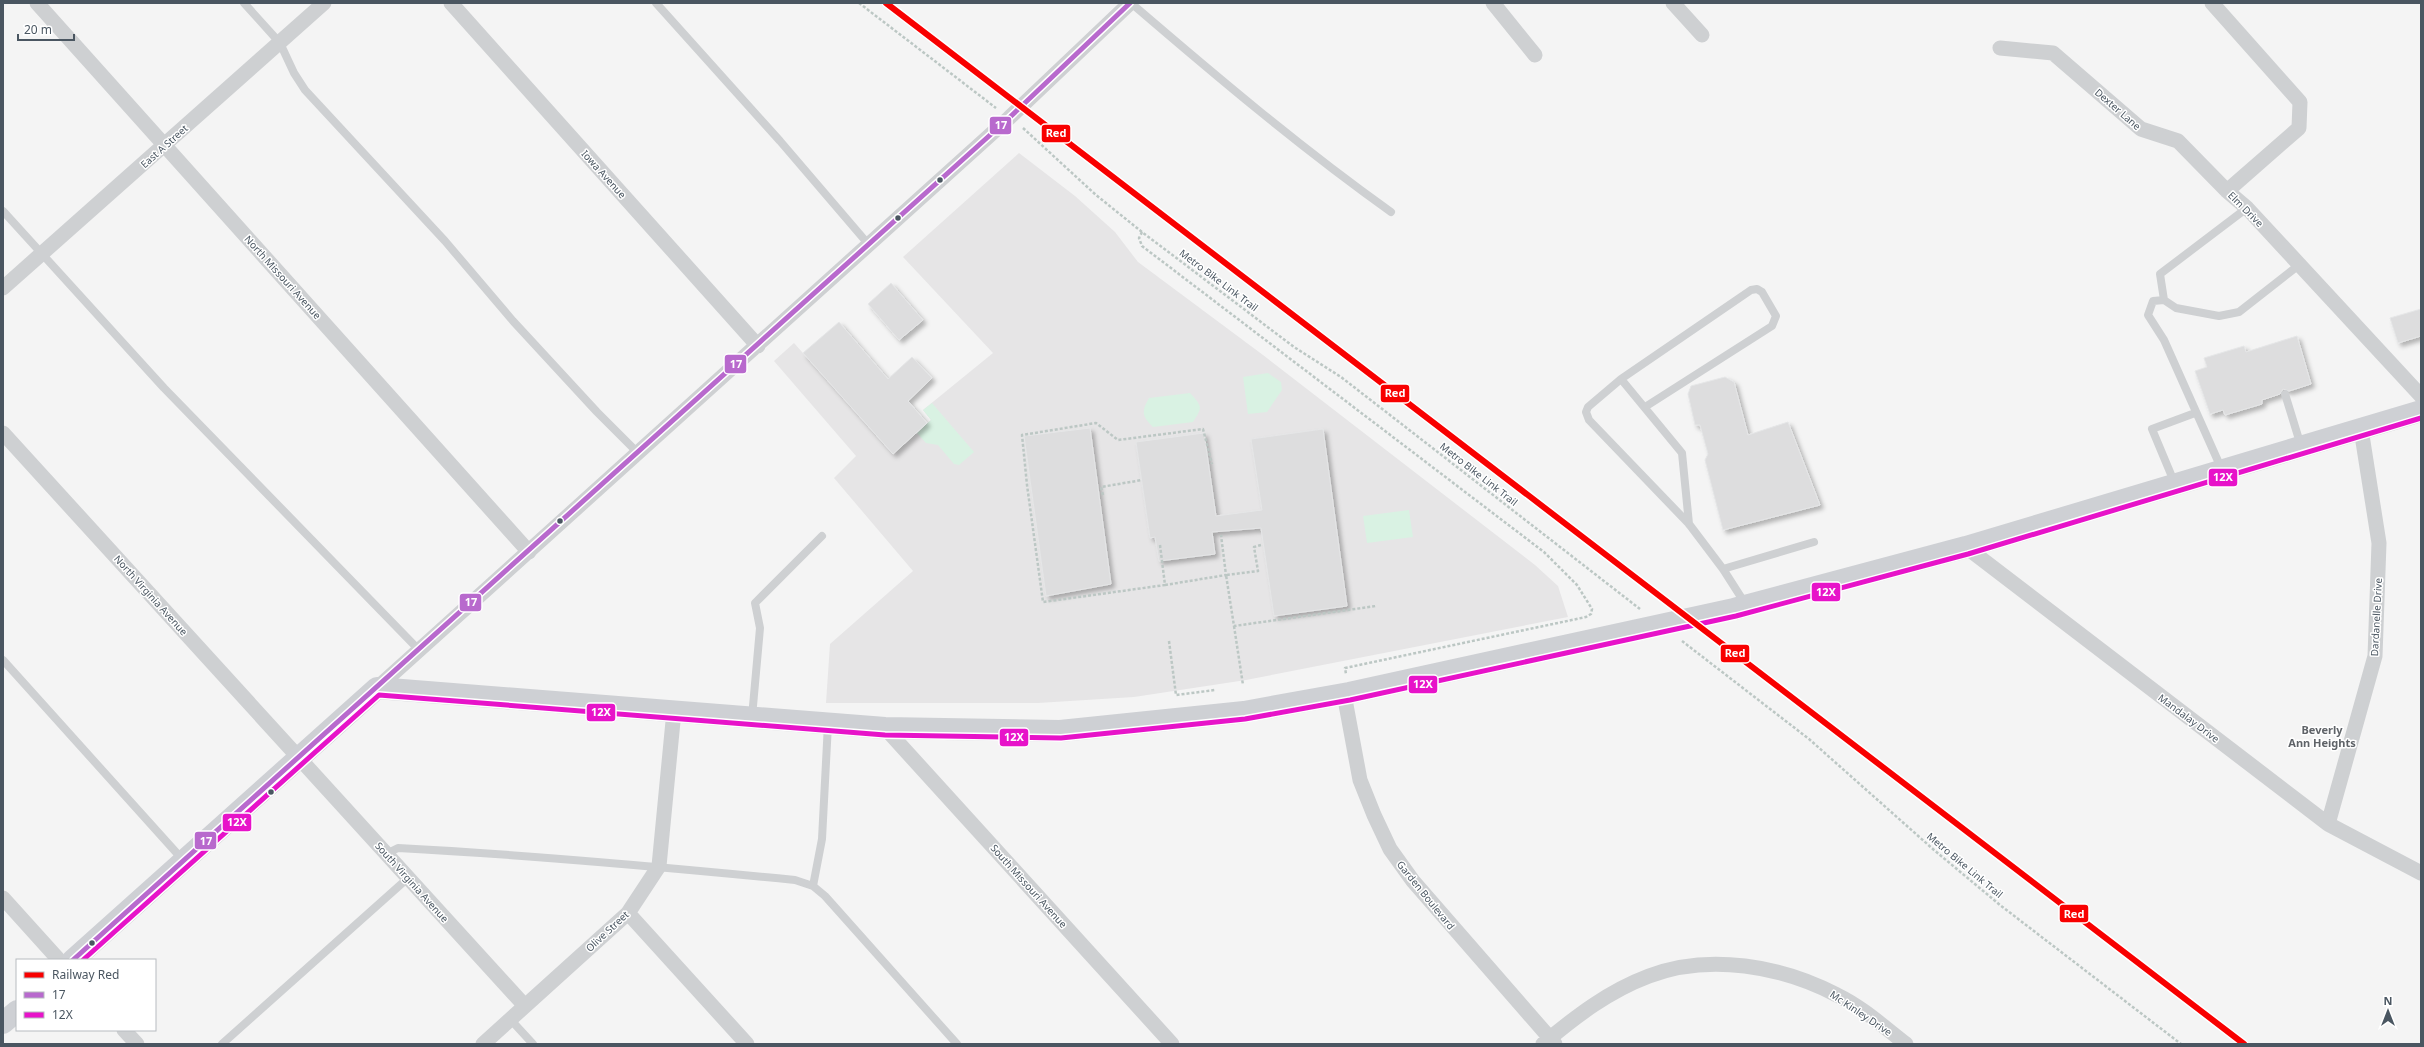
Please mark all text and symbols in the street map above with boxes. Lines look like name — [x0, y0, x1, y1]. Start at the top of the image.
scale bar — [18, 16, 74, 42]
text: 20 m — [24, 21, 52, 38]
street label: Dexter Lane — [2092, 85, 2144, 133]
line badge: 17 — [989, 116, 1012, 135]
text: 17 — [995, 117, 1007, 132]
street label: East A Street — [137, 121, 191, 171]
line badge: Red — [1041, 124, 1071, 143]
text: Red — [1046, 125, 1066, 140]
street label: Iowa Avenue — [579, 147, 630, 201]
unlabelled marker — [935, 175, 945, 185]
street label: Elm Drive — [2225, 188, 2267, 230]
unlabelled marker — [893, 213, 903, 223]
street label: North Missouri Avenue — [242, 232, 325, 322]
street label: Metro Bike Link Trail — [1177, 246, 1261, 314]
line badge: 17 — [724, 354, 747, 374]
text: 17 — [730, 356, 742, 371]
line badge: Red — [1380, 384, 1410, 403]
text: Red — [1385, 385, 1405, 400]
street label: Metro Bike Link Trail — [1437, 439, 1521, 509]
line badge: 12X — [2208, 468, 2238, 487]
text: 12X — [2213, 469, 2234, 484]
unlabelled marker — [555, 516, 565, 526]
street label: North Virginia Avenue — [111, 552, 191, 638]
street label: Dardanelle Drive — [2367, 577, 2385, 657]
line badge: 12X — [1811, 582, 1841, 602]
text: 12X — [1816, 584, 1837, 599]
line badge: 17 — [459, 593, 482, 612]
text: 17 — [465, 594, 477, 609]
line badge: Red — [1720, 644, 1750, 663]
text: Red — [1725, 645, 1745, 660]
line badge: 12X — [1408, 675, 1438, 694]
text: 12X — [1413, 676, 1434, 691]
street label: Mandalay Drive — [2156, 690, 2223, 746]
line badge: 12X — [586, 703, 616, 722]
text: 12X — [591, 704, 612, 719]
district label: Beverly Ann Heights — [2288, 722, 2356, 750]
line badge: 12X — [999, 728, 1029, 747]
text: 12X — [1004, 729, 1025, 744]
unlabelled marker — [266, 787, 276, 797]
line badge: 12X — [222, 813, 252, 832]
text: 12X — [227, 814, 248, 829]
street label: Metro Bike Link Trail — [1924, 829, 2006, 901]
line badge: 17 — [194, 831, 217, 850]
text: 17 — [200, 833, 212, 848]
street label: South Virginia Avenue — [372, 839, 452, 925]
street label: South Missouri Avenue — [988, 841, 1071, 931]
street label: Garden Boulevard — [1394, 858, 1458, 932]
line badge: Red — [2059, 904, 2089, 923]
text: Red — [2064, 906, 2084, 921]
street label: Olive Street — [582, 907, 632, 955]
unlabelled marker — [87, 938, 97, 948]
legend — [16, 959, 156, 1031]
text: Railway Red — [52, 966, 119, 983]
text: 17 — [52, 986, 66, 1003]
street label: Mc Kinley Drive — [1827, 987, 1895, 1039]
north arrow — [2368, 991, 2408, 1031]
text: N — [2384, 993, 2392, 1008]
text: 12X — [52, 1006, 73, 1023]

